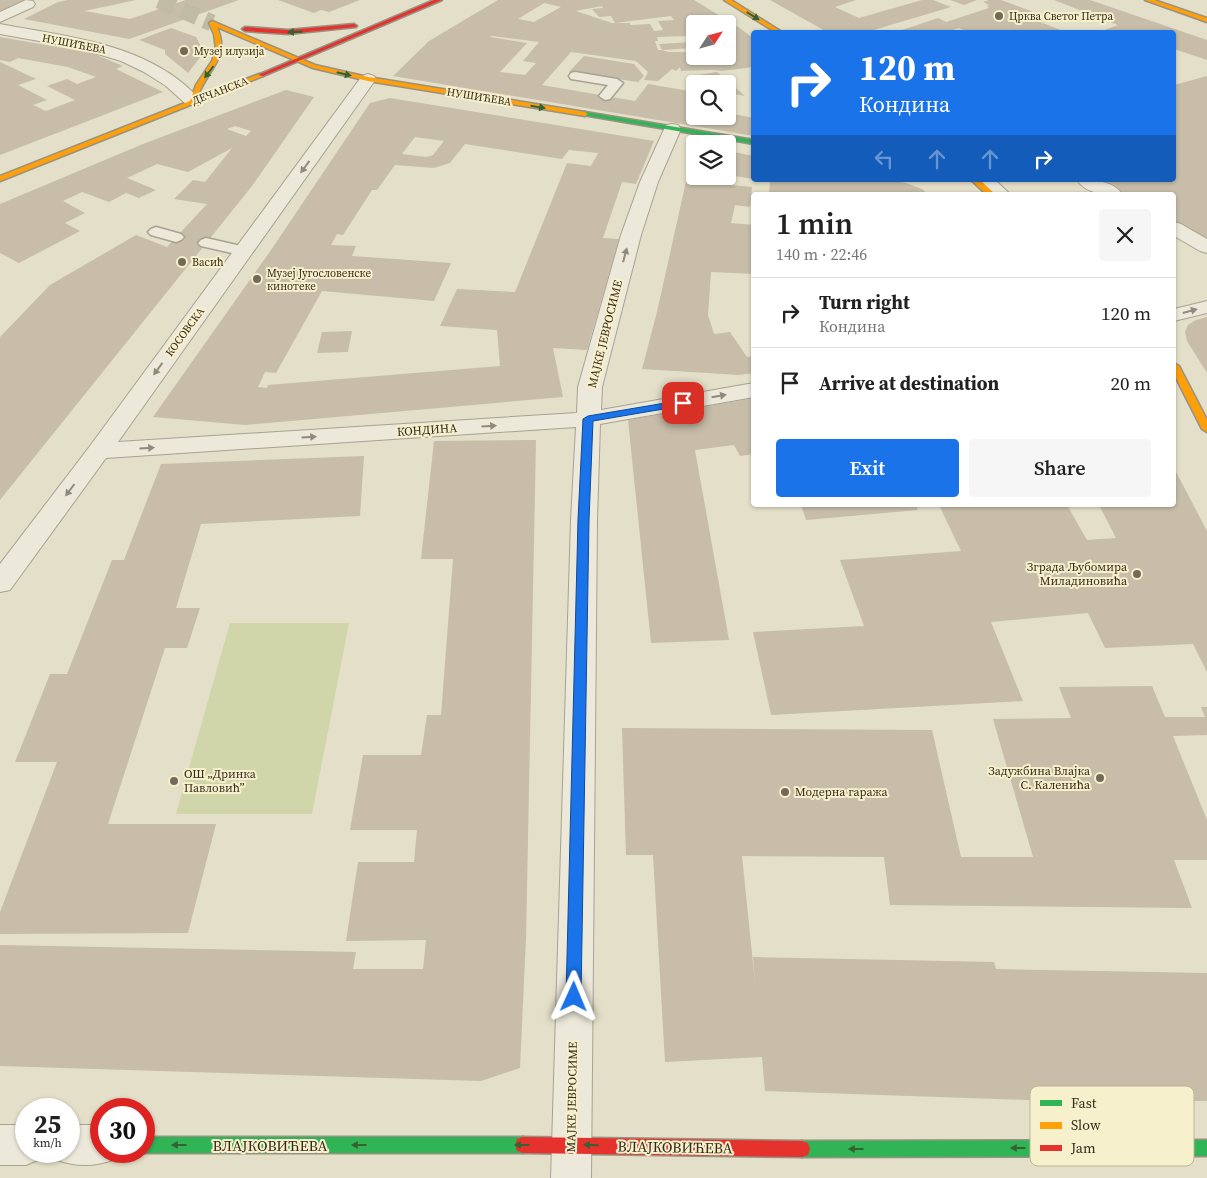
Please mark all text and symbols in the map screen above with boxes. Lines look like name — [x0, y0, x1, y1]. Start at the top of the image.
place label: Црква Светог Петра — [1009, 9, 1113, 24]
marker: Црква Светог Петра — [993, 10, 1005, 22]
one-way arrow — [746, 12, 760, 21]
north arrow — [686, 15, 736, 65]
map controls — [686, 15, 736, 185]
one-way arrow — [286, 28, 302, 36]
street label: НУШИЋЕВА — [41, 30, 108, 58]
place label: Музеј илузија — [194, 44, 265, 59]
text: 120 m — [859, 44, 955, 92]
marker: Музеј илузија — [178, 45, 190, 57]
icon: right — [776, 50, 841, 115]
one-way arrow — [203, 65, 214, 78]
one-way arrow — [336, 70, 351, 78]
street label: ДЕЧАНСКА — [190, 73, 251, 109]
button: search — [686, 75, 736, 125]
street label: НУШИЋЕВА — [446, 84, 513, 110]
text: Кондина — [859, 89, 950, 119]
one-way arrow — [531, 103, 547, 111]
button: layers — [686, 135, 736, 185]
icon: left — [870, 145, 898, 173]
icon: ahead — [923, 145, 951, 173]
icon: ahead — [976, 145, 1004, 173]
icon: right — [1029, 145, 1057, 173]
one-way arrow — [300, 160, 310, 173]
text: 1 min — [776, 203, 853, 244]
button: close — [1099, 209, 1151, 261]
text: 140 m · 22:46 — [776, 243, 867, 265]
one-way arrow — [621, 248, 629, 263]
place label: Васић — [192, 255, 224, 270]
marker: Васић — [176, 256, 188, 268]
place label: Музеј Југословенске кинотеке — [267, 266, 371, 294]
marker: Музеј Југословенске кинотеке — [251, 273, 263, 285]
street label: МАЈКЕ ЈЕВРОСИМЕ — [584, 278, 626, 390]
text: Turn right — [819, 289, 910, 315]
icon: right — [776, 299, 804, 327]
text: 120 m — [1101, 300, 1151, 326]
street label: КОСОВСКА — [162, 304, 208, 360]
one-way arrow — [1183, 307, 1198, 315]
text: Кондина — [819, 315, 885, 337]
one-way arrow — [153, 362, 163, 376]
icon: arrive — [776, 369, 804, 397]
text: Arrive at destination — [819, 370, 999, 396]
text: 20 m — [1110, 370, 1151, 396]
pin — [662, 382, 704, 424]
icon: arrive — [669, 389, 697, 417]
one-way arrow — [712, 392, 728, 400]
street label: КОНДИНА — [396, 420, 458, 440]
one-way arrow — [481, 421, 497, 429]
one-way arrow — [302, 433, 318, 441]
button: Exit — [776, 439, 959, 497]
button: Share — [969, 439, 1151, 497]
one-way arrow — [140, 443, 156, 451]
one-way arrow — [64, 483, 75, 496]
place label: Зграда Љубомира Миладиновића — [1027, 559, 1128, 589]
marker: Зграда Љубомира Миладиновића — [1131, 568, 1143, 580]
place label: Задужбина Влајка С. Каленића — [988, 763, 1091, 793]
place label: ОШ „Дринка Павловић” — [184, 766, 257, 796]
marker: Задужбина Влајка С. Каленића — [1094, 772, 1106, 784]
marker: ОШ „Дринка Павловић” — [168, 775, 180, 787]
place label: Модерна гаража — [795, 784, 888, 800]
marker: Модерна гаража — [779, 786, 791, 798]
position arrow — [547, 970, 599, 1022]
street label: МАЈКЕ ЈЕВРОСИМЕ — [563, 1041, 581, 1153]
legend — [1030, 1086, 1194, 1166]
text: Fast — [1071, 1093, 1097, 1113]
speed limit sign: 30 — [90, 1098, 155, 1163]
text: 25 — [34, 1107, 61, 1141]
text: Slow — [1071, 1115, 1101, 1135]
text: km/h — [33, 1135, 62, 1151]
street label: ВЛАЈКОВИЋЕВА — [212, 1135, 328, 1156]
street label: ВЛАЈКОВИЋЕВА — [617, 1135, 733, 1159]
text: Jam — [1070, 1138, 1096, 1158]
one-way arrow — [171, 1141, 187, 1149]
one-way arrow — [351, 1141, 367, 1149]
one-way arrow — [514, 1141, 530, 1149]
one-way arrow — [582, 1141, 598, 1149]
one-way arrow — [1010, 1144, 1026, 1152]
one-way arrow — [848, 1145, 864, 1153]

